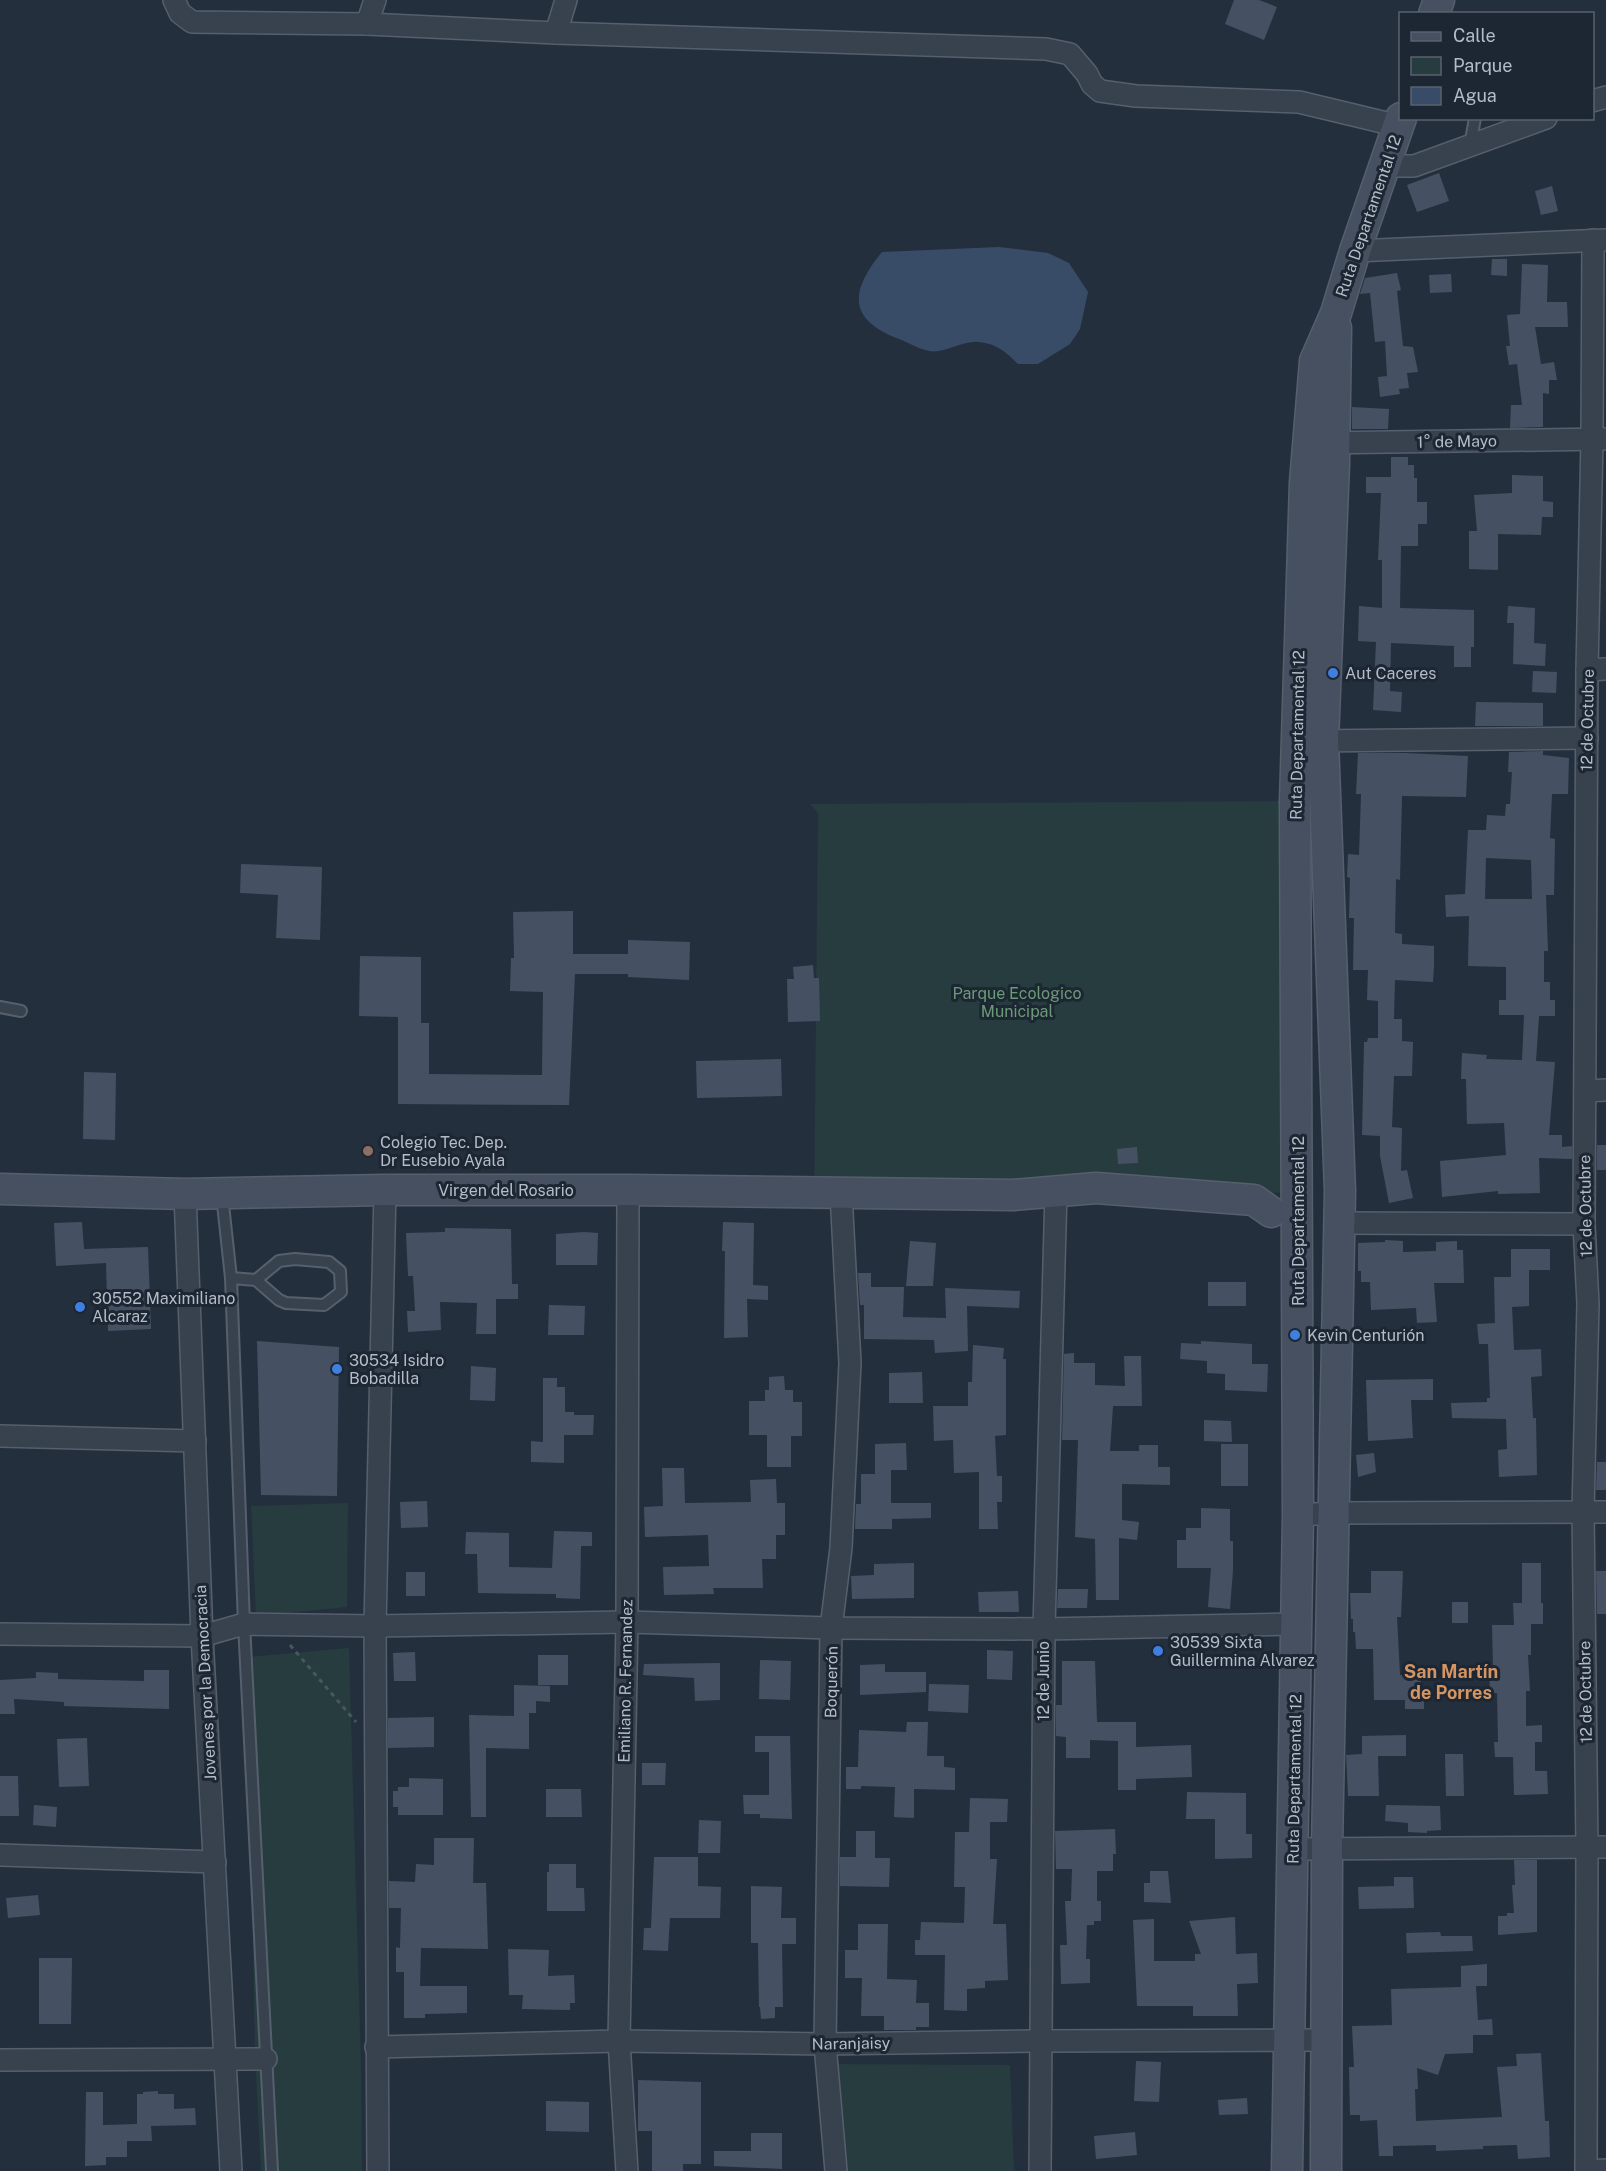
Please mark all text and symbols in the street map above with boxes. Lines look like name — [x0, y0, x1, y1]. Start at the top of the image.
legend — [1399, 12, 1594, 120]
text: Calle — [1453, 25, 1496, 46]
text: Parque — [1453, 55, 1513, 76]
text: Agua — [1453, 85, 1497, 106]
street label: Ruta Departamental 12 — [1332, 133, 1405, 300]
street label: 1° de Mayo — [1417, 431, 1497, 452]
street label: Ruta Departamental 12 — [1287, 650, 1308, 820]
place label: Aut Caceres — [1345, 664, 1436, 683]
marker: Aut Caceres — [1326, 666, 1340, 680]
street label: 12 de Octubre — [1577, 669, 1598, 771]
park label: Parque Ecologico Municipal — [952, 984, 1082, 1021]
place label: Colegio Tec. Dep. Dr Eusebio Ayala — [380, 1133, 507, 1170]
street label: Ruta Departamental 12 — [1289, 1136, 1308, 1306]
marker: Colegio Tec. Dep. Dr Eusebio Ayala — [361, 1144, 375, 1158]
street label: 12 de Octubre — [1575, 1155, 1596, 1257]
street label: Virgen del Rosario — [438, 1181, 574, 1200]
place label: 30552 Maximiliano Alcaraz — [92, 1289, 235, 1326]
marker: 30552 Maximiliano Alcaraz — [73, 1300, 87, 1314]
place label: Kevin Centurión — [1307, 1326, 1425, 1345]
marker: Kevin Centurión — [1288, 1328, 1302, 1342]
place label: 30534 Isidro Bobadilla — [349, 1351, 444, 1388]
marker: 30534 Isidro Bobadilla — [330, 1362, 344, 1376]
street label: Jovenes por la Democracia — [191, 1584, 220, 1782]
street label: Emiliano R. Fernandez — [615, 1599, 636, 1763]
place label: 30539 Sixta Guillermina Alvarez — [1170, 1633, 1315, 1670]
street label: 12 de Junio — [1034, 1641, 1053, 1721]
street label: 12 de Octubre — [1575, 1641, 1596, 1743]
marker: 30539 Sixta Guillermina Alvarez — [1151, 1644, 1165, 1658]
street label: Boquerón — [821, 1646, 842, 1718]
district label: San Martín de Porres — [1404, 1661, 1498, 1703]
street label: Ruta Departamental 12 — [1284, 1694, 1305, 1864]
street label: Naranjaisy — [812, 2033, 891, 2054]

